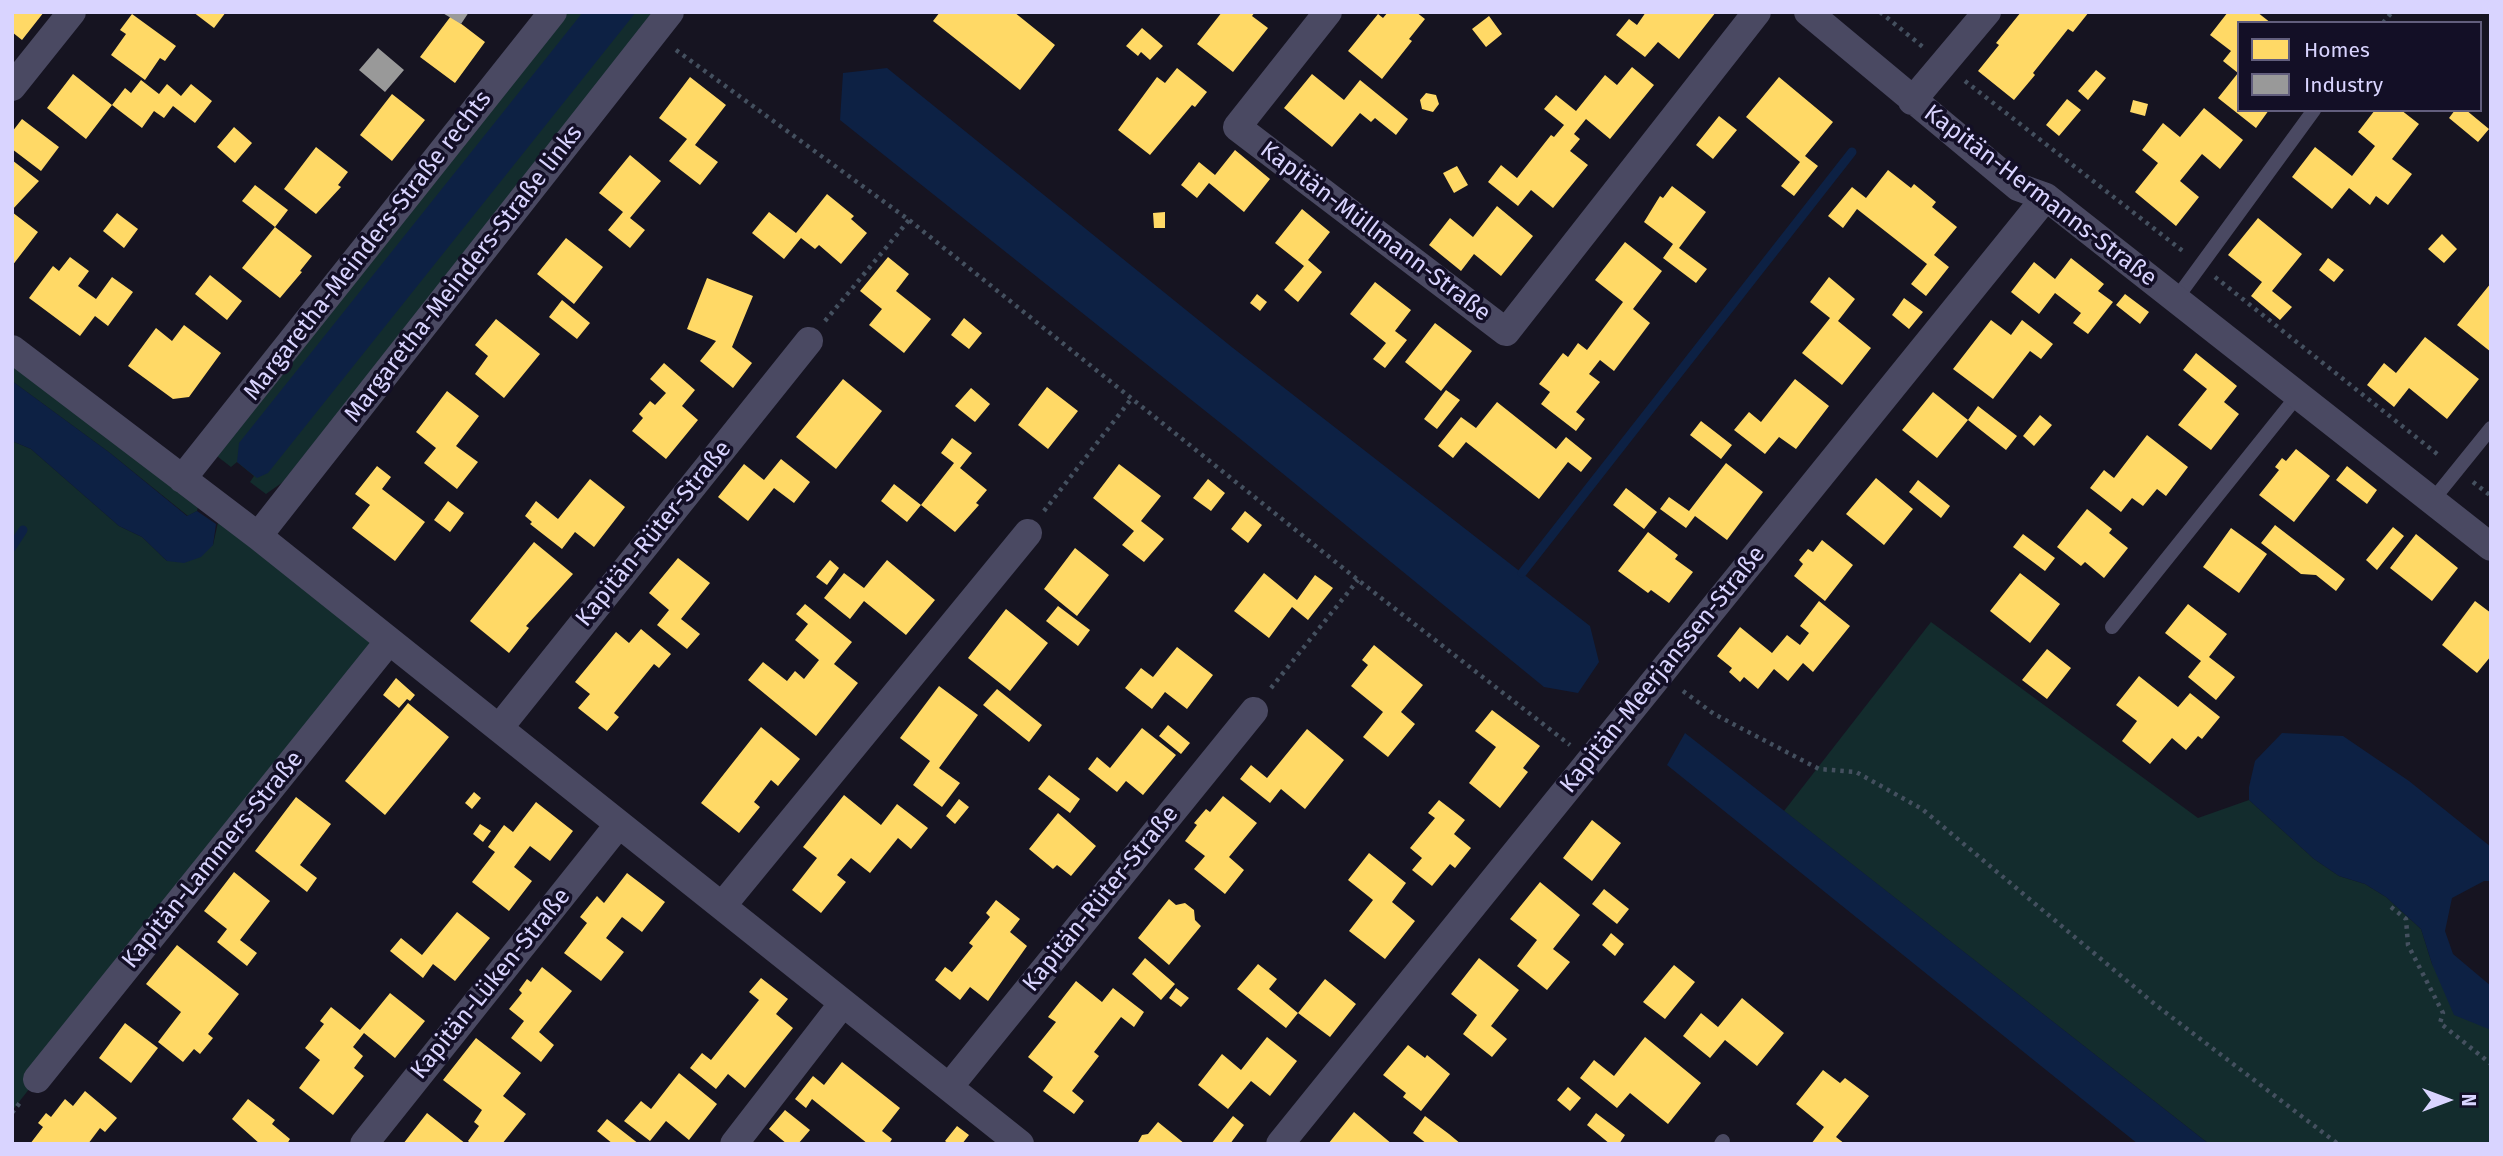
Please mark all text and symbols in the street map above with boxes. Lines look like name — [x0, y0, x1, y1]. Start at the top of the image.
legend — [2237, 21, 2482, 112]
text: Homes — [2304, 37, 2370, 63]
text: Industry — [2304, 72, 2383, 98]
street label: Margaretha-Meinders-Straße rechts — [238, 85, 498, 407]
street label: Kapitän-Hermanns-Straße — [1918, 99, 2162, 293]
street label: Margaretha-Meinders-Straße links — [339, 120, 589, 428]
street label: Kapitän-Müllmann-Straße — [1254, 136, 1496, 328]
street label: Kapitän-Rüter-Straße — [570, 435, 738, 633]
street label: Kapitän-Meerjanssen-Straße — [1554, 541, 1772, 799]
street label: Kapitän-Lammers-Straße — [116, 745, 310, 975]
street label: Kapitän-Rüter-Straße — [1017, 800, 1185, 998]
street label: Kapitän-Lüken-Straße — [405, 883, 577, 1085]
north arrow — [2412, 1065, 2482, 1135]
text: N — [2457, 1094, 2480, 1106]

